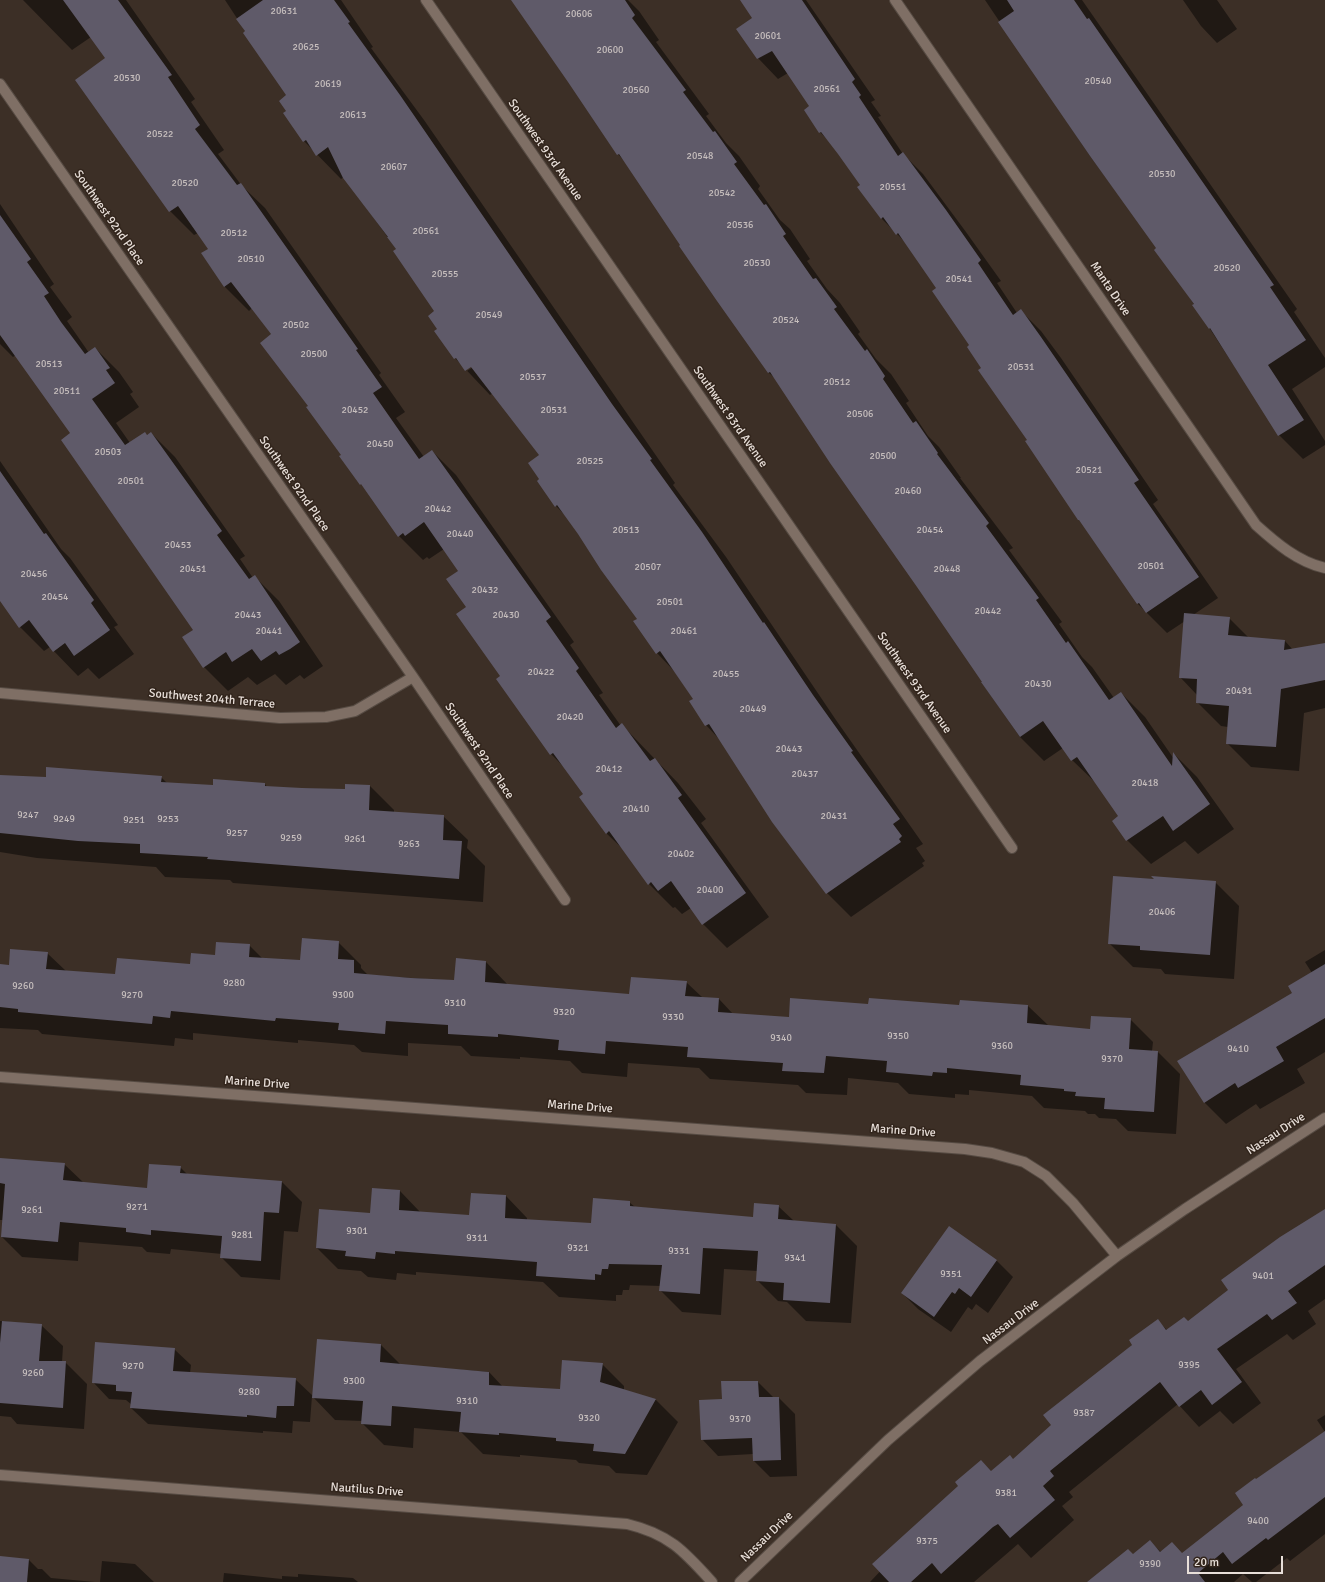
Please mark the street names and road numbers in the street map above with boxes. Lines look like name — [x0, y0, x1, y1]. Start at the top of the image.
street label: Southwest 93rd Avenue — [505, 97, 585, 203]
street label: Southwest 92nd Place — [71, 168, 147, 268]
street label: Manta Drive — [1087, 259, 1133, 319]
street label: Southwest 93rd Avenue — [690, 364, 770, 470]
street label: Southwest 92nd Place — [256, 434, 332, 534]
street label: Southwest 93rd Avenue — [874, 630, 954, 736]
street label: Southwest 204th Terrace — [148, 686, 276, 712]
street label: Southwest 92nd Place — [441, 700, 517, 802]
street label: Marine Drive — [224, 1074, 290, 1092]
street label: Marine Drive — [547, 1098, 613, 1116]
street label: Nassau Drive — [1244, 1110, 1308, 1158]
street label: Marine Drive — [870, 1122, 936, 1140]
street label: Nassau Drive — [980, 1296, 1042, 1348]
street label: Nautilus Drive — [330, 1480, 404, 1500]
street label: Nassau Drive — [738, 1509, 796, 1565]

